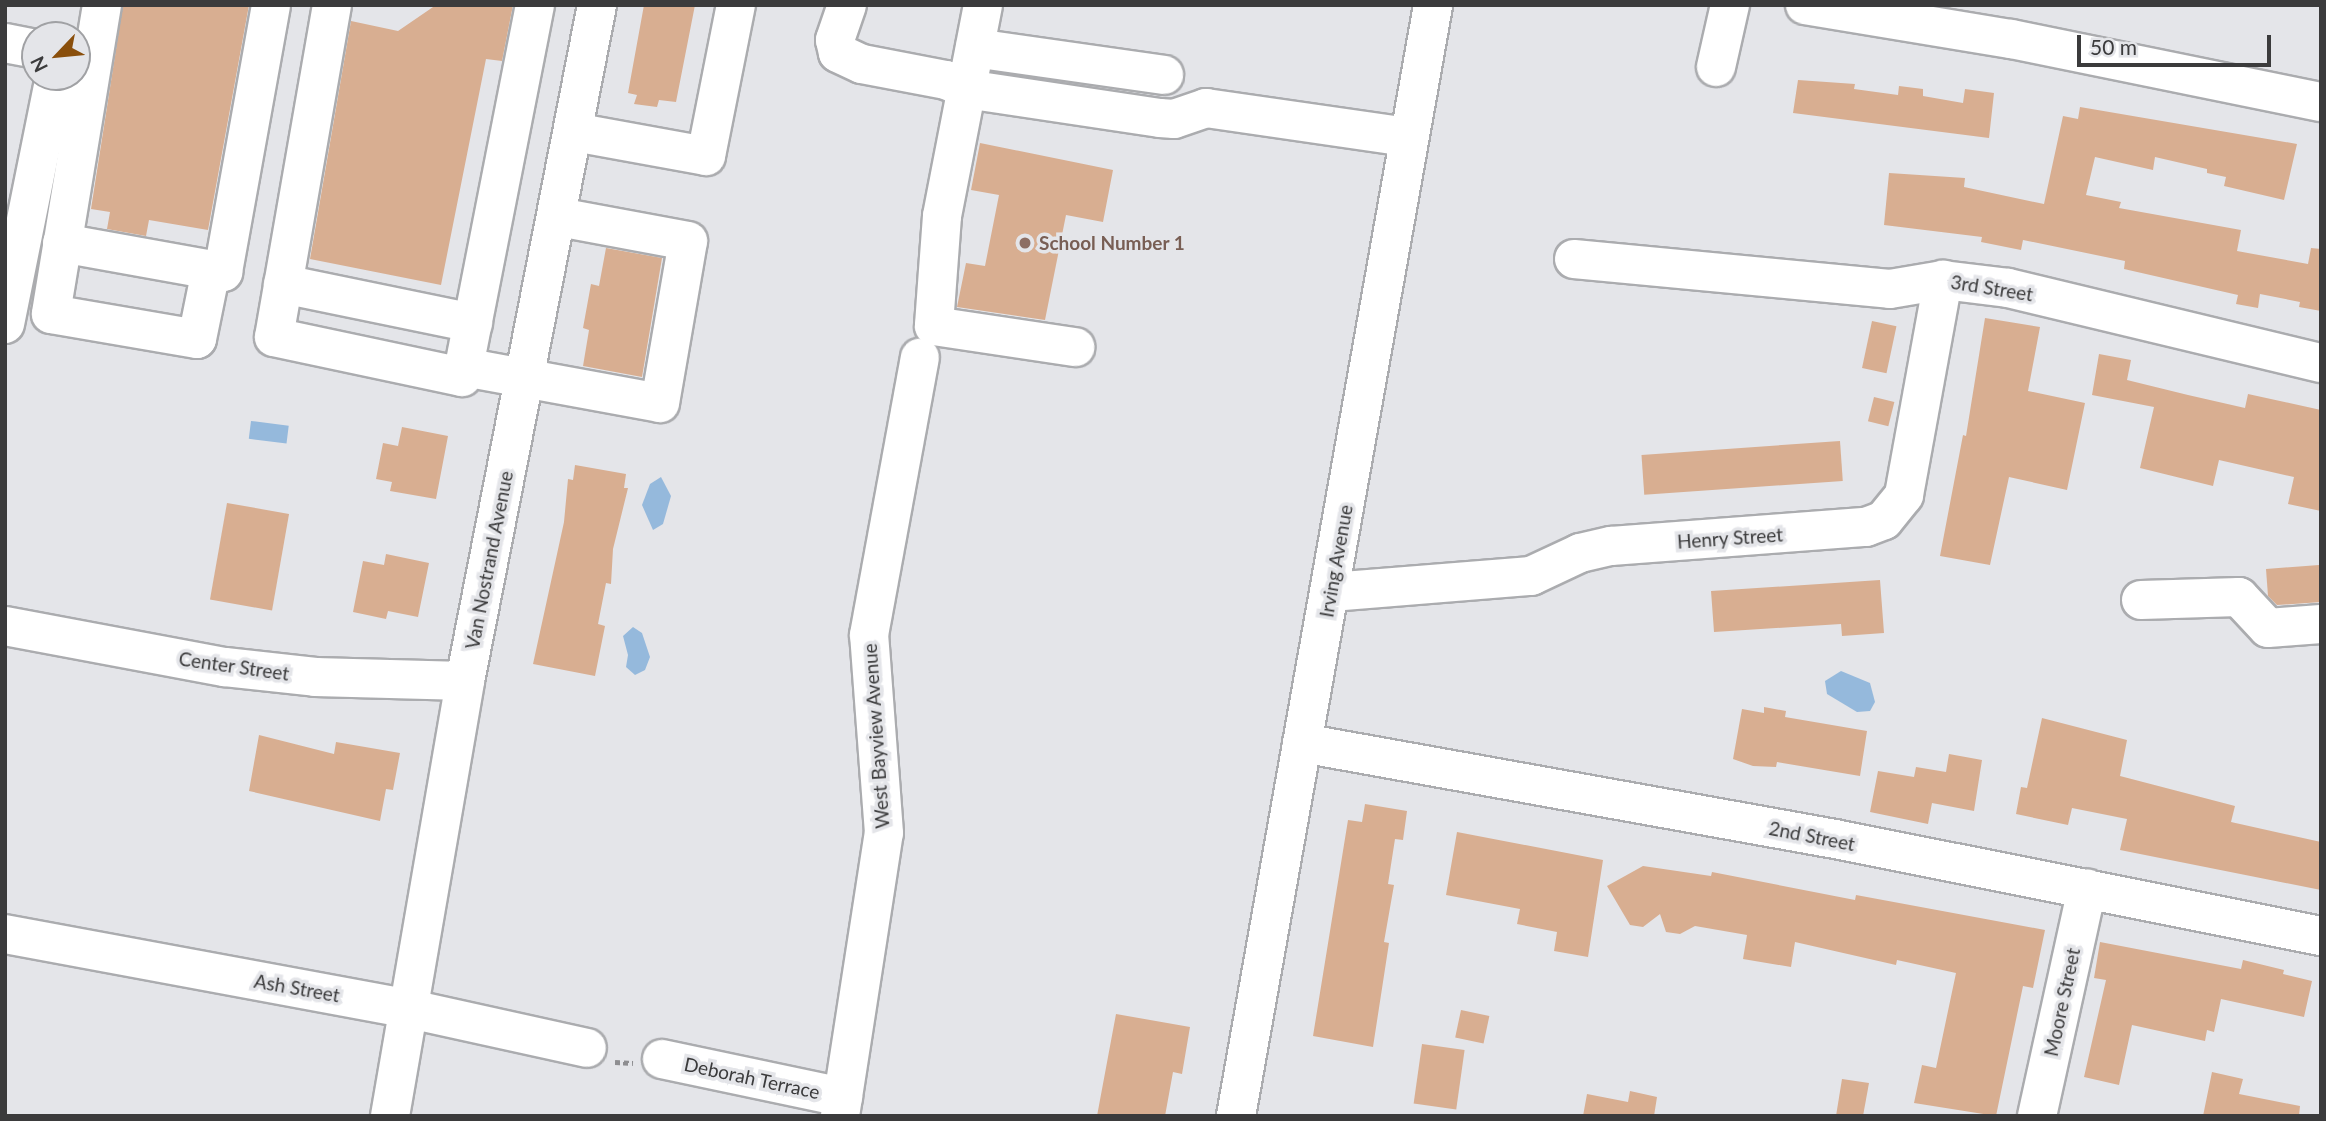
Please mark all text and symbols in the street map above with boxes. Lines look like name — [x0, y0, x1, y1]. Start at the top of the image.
north arrow — [21, 21, 91, 91]
scale bar — [2081, 21, 2275, 65]
text: 50 m — [2090, 34, 2137, 59]
text: N — [25, 53, 52, 76]
place label: School Number 1 — [1039, 232, 1185, 254]
marker: School Number 1 — [1017, 235, 1033, 251]
street label: 3rd Street — [1949, 270, 2035, 306]
street label: Van Nostrand Avenue — [460, 469, 518, 651]
street label: Irving Avenue — [1315, 503, 1357, 619]
street label: Henry Street — [1676, 523, 1784, 553]
street label: West Bayview Avenue — [858, 642, 894, 830]
street label: Center Street — [177, 647, 291, 685]
street label: 2nd Street — [1767, 816, 1857, 856]
street label: Moore Street — [2039, 946, 2085, 1058]
street label: Ash Street — [252, 969, 342, 1007]
street label: Deborah Terrace — [682, 1052, 822, 1104]

